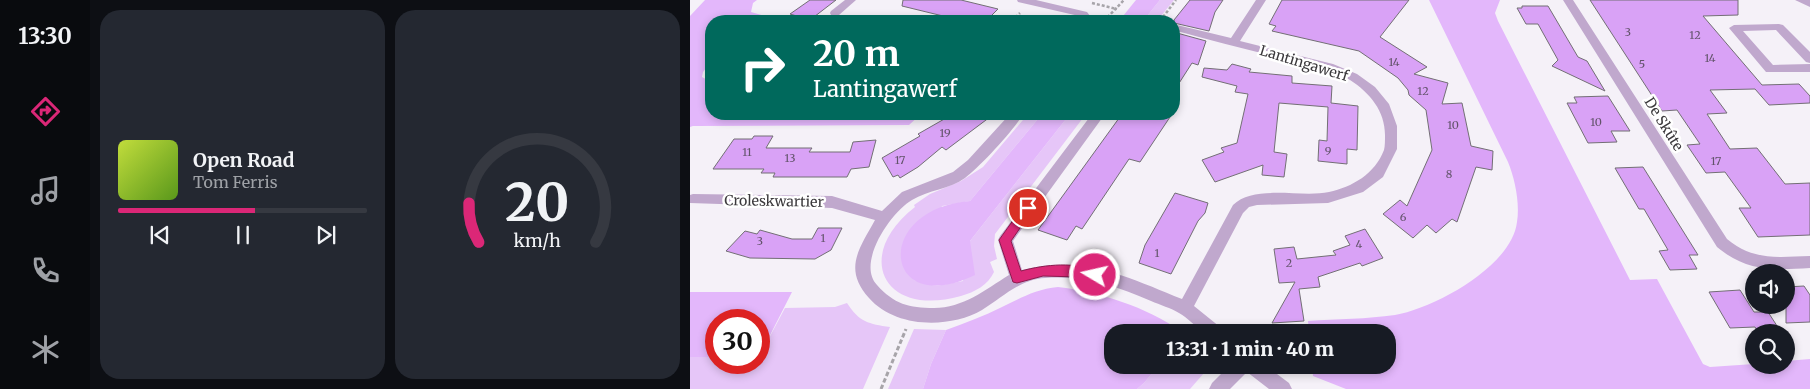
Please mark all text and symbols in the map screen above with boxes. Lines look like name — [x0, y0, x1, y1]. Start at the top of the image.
text: 13:30 — [18, 22, 72, 50]
house number: 3 — [1625, 25, 1631, 39]
house number: 12 — [1689, 28, 1701, 42]
text: 20 m — [813, 32, 900, 76]
icon: right — [730, 35, 795, 100]
street label: Lantingawerf — [1258, 41, 1351, 85]
house number: 14 — [1704, 51, 1716, 65]
house number: 14 — [1388, 55, 1400, 69]
house number: 5 — [1639, 57, 1645, 71]
text: Lantingawerf — [813, 75, 957, 103]
house number: 12 — [1417, 84, 1429, 98]
icon: directions — [28, 94, 63, 129]
street label: De Skûte — [1641, 94, 1687, 154]
house number: 10 — [1590, 115, 1602, 129]
house number: 10 — [1447, 118, 1459, 132]
house number: 19 — [939, 126, 951, 140]
house number: 9 — [1325, 144, 1332, 158]
house number: 11 — [742, 145, 752, 159]
text: Open Road — [193, 148, 295, 172]
house number: 13 — [785, 151, 795, 165]
house number: 17 — [895, 153, 905, 167]
house number: 17 — [1711, 154, 1721, 168]
house number: 8 — [1446, 167, 1453, 181]
text: 20 — [505, 170, 570, 235]
text: Tom Ferris — [193, 172, 278, 192]
icon: music — [28, 173, 63, 208]
pin — [1007, 187, 1049, 229]
street label: Croleskwartier — [724, 191, 824, 211]
icon: arrive — [1014, 194, 1042, 222]
house number: 6 — [1400, 210, 1407, 224]
icon: previous — [146, 221, 174, 249]
icon: pause — [229, 221, 257, 249]
icon: next — [312, 221, 340, 249]
text: km/h — [514, 229, 561, 252]
house number: 1 — [821, 231, 826, 245]
house number: 3 — [757, 234, 763, 248]
house number: 4 — [1356, 237, 1363, 251]
house number: 1 — [1155, 246, 1160, 260]
position arrow — [1068, 248, 1120, 300]
icon: phone — [28, 253, 63, 288]
house number: 2 — [1286, 256, 1292, 270]
map controls — [1745, 264, 1795, 374]
button: sound — [1745, 264, 1795, 314]
speed limit sign: 30 — [705, 309, 770, 374]
button: search — [1745, 324, 1795, 374]
icon: climate — [28, 332, 63, 367]
text: 13:31 · 1 min · 40 m — [1166, 337, 1334, 361]

